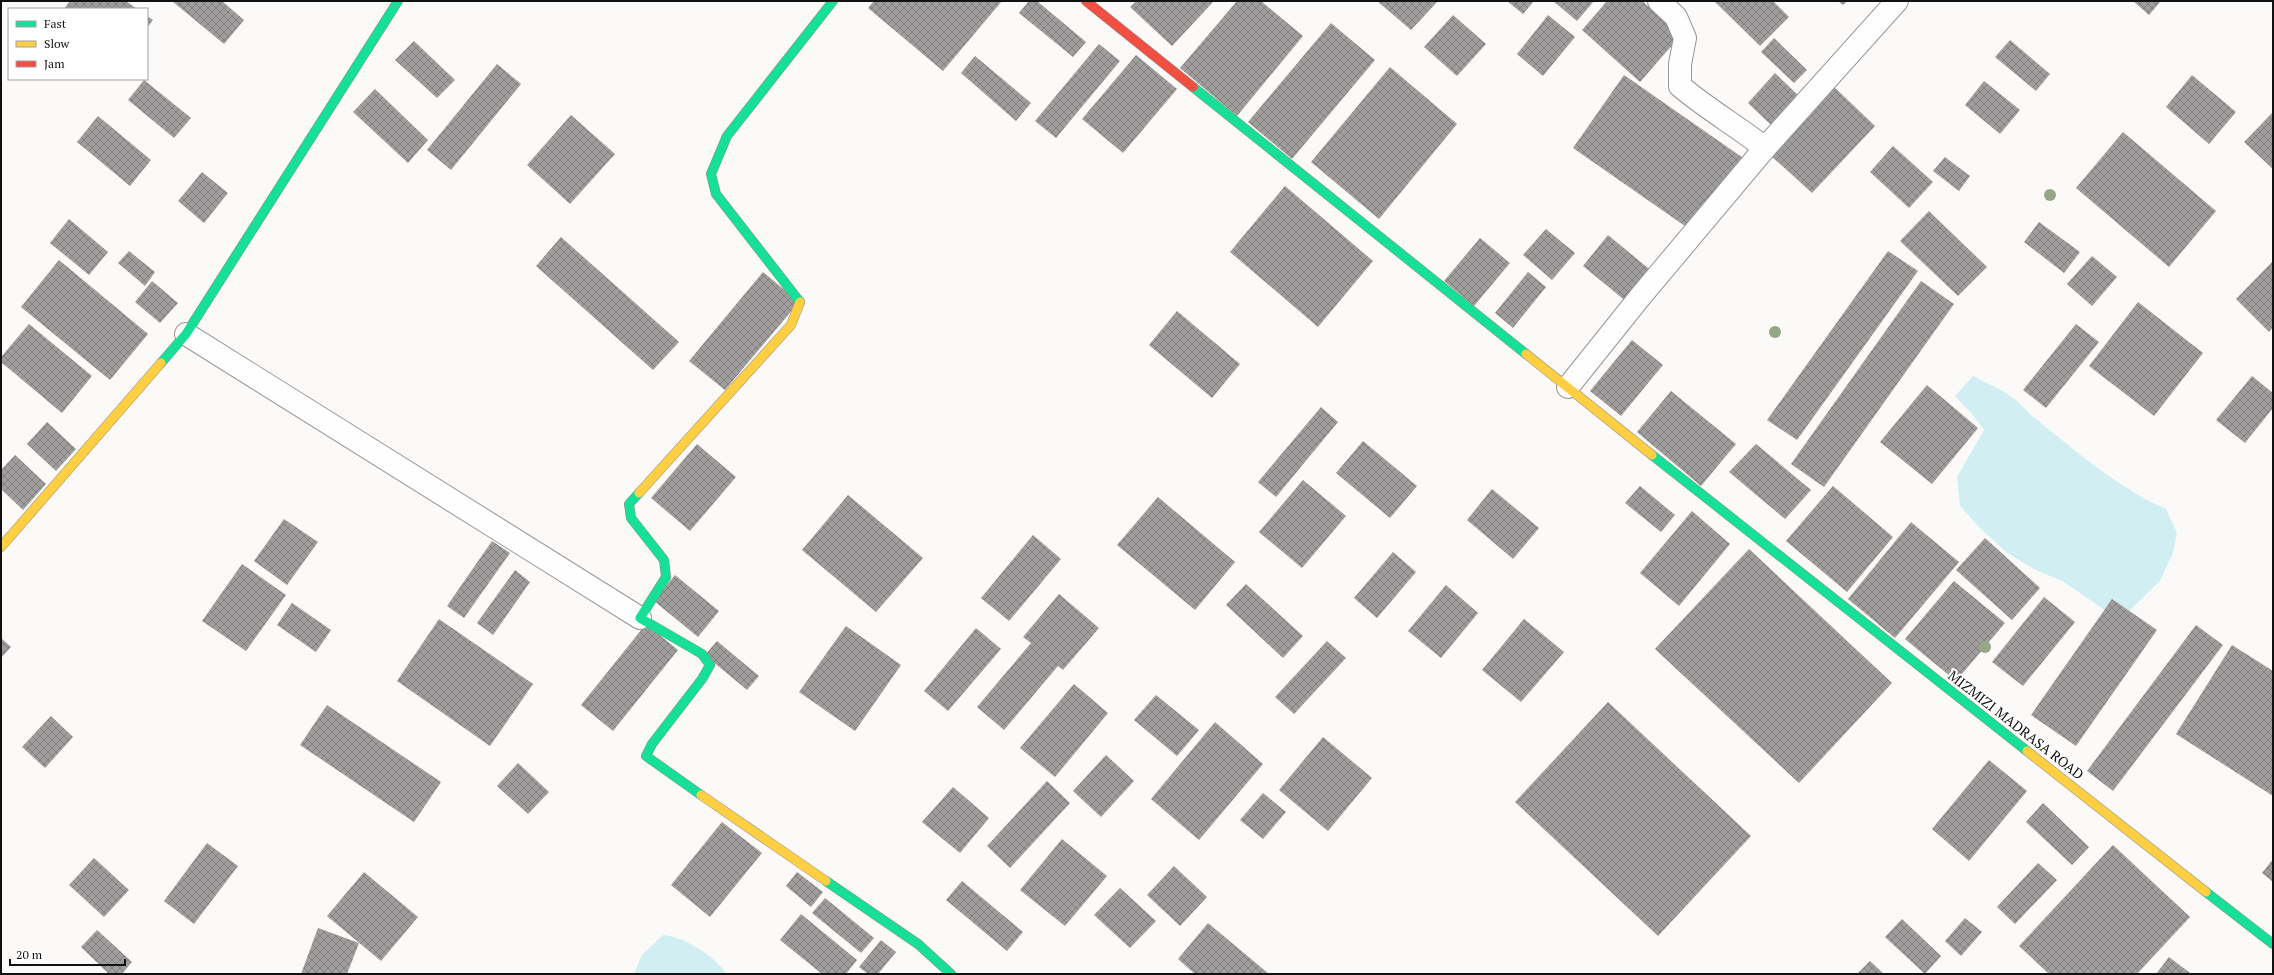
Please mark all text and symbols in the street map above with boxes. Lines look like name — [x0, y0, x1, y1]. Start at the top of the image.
legend — [8, 8, 148, 80]
text: Fast — [44, 16, 67, 31]
text: Slow — [44, 36, 70, 51]
text: Jam — [44, 56, 65, 71]
street label: MIZMIZI MADRASA ROAD — [1945, 666, 2088, 784]
scale bar — [10, 941, 125, 967]
text: 20 m — [16, 947, 43, 962]

